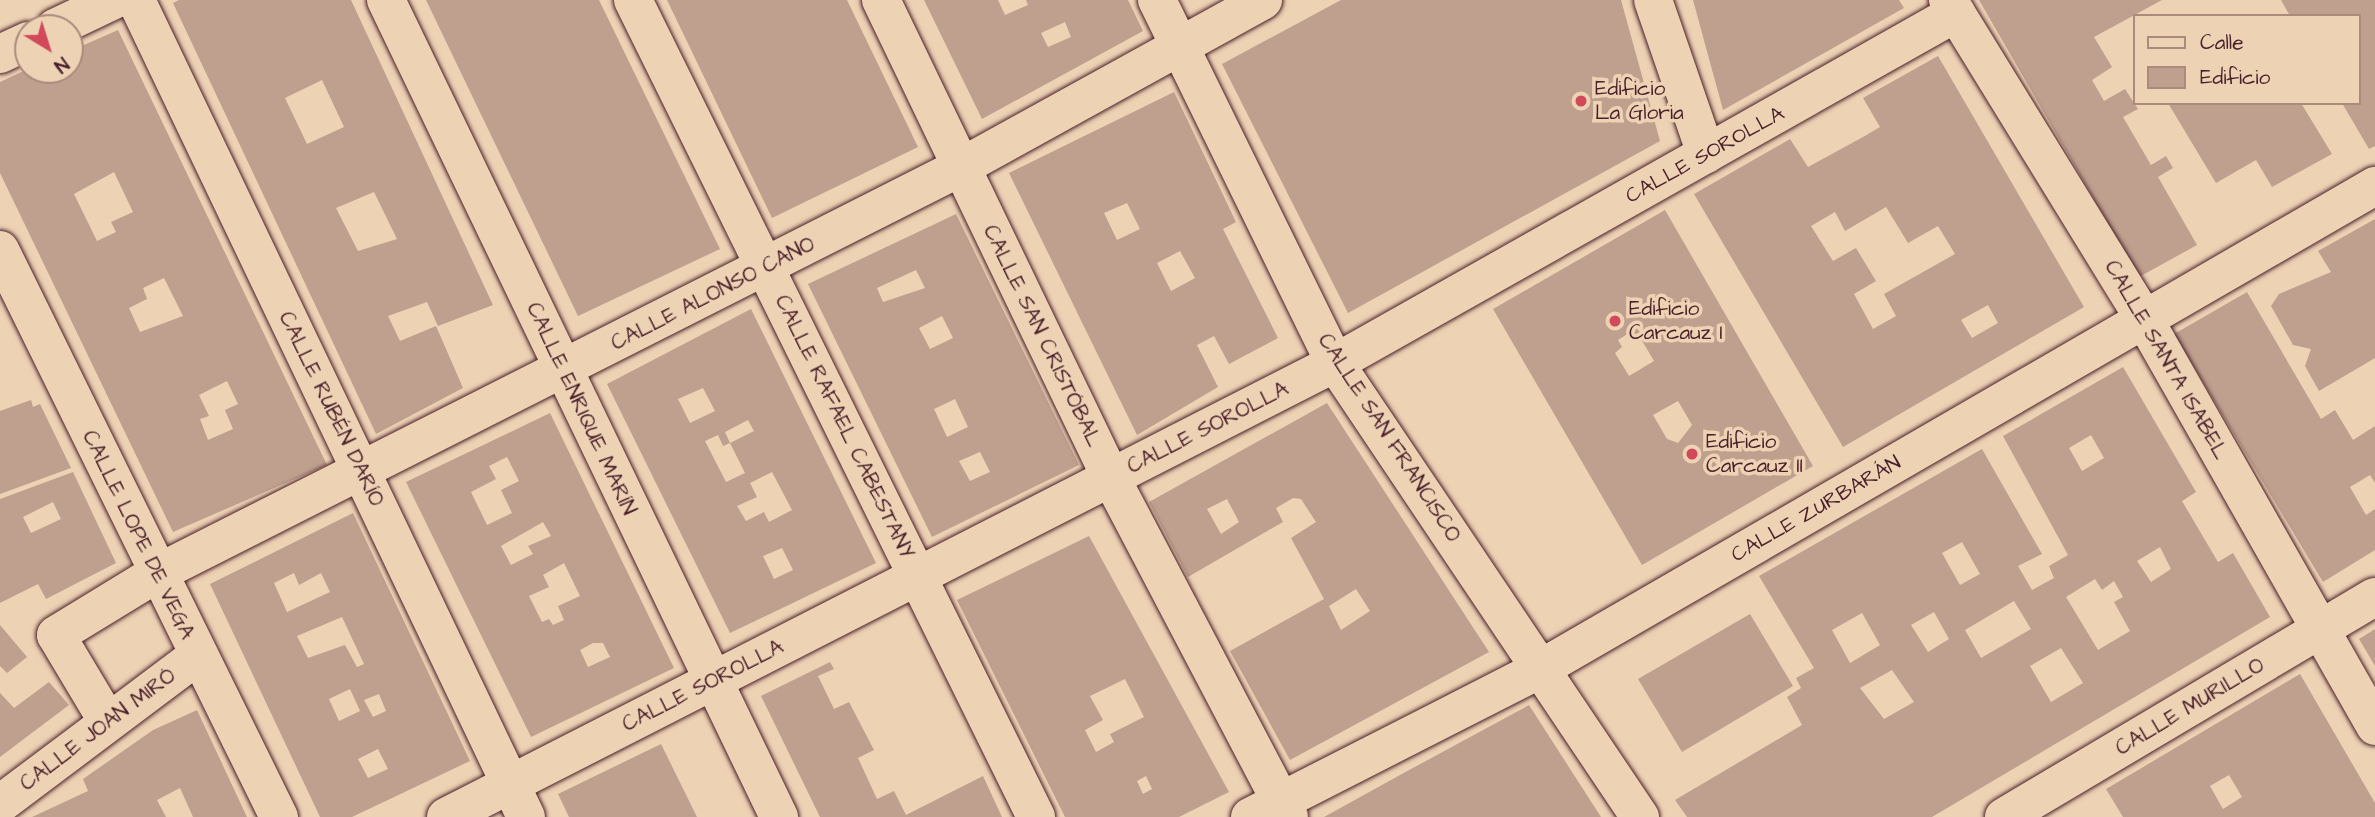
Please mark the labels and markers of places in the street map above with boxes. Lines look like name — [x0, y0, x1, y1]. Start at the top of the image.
place label: Edificio La Gloria — [1595, 76, 1684, 126]
marker: Edificio La Gloria — [1573, 93, 1589, 109]
place label: Edificio Carcauz I — [1629, 296, 1723, 346]
marker: Edificio Carcauz I — [1607, 313, 1623, 329]
place label: Edificio Carcauz II — [1706, 429, 1803, 479]
marker: Edificio Carcauz II — [1684, 446, 1700, 462]

